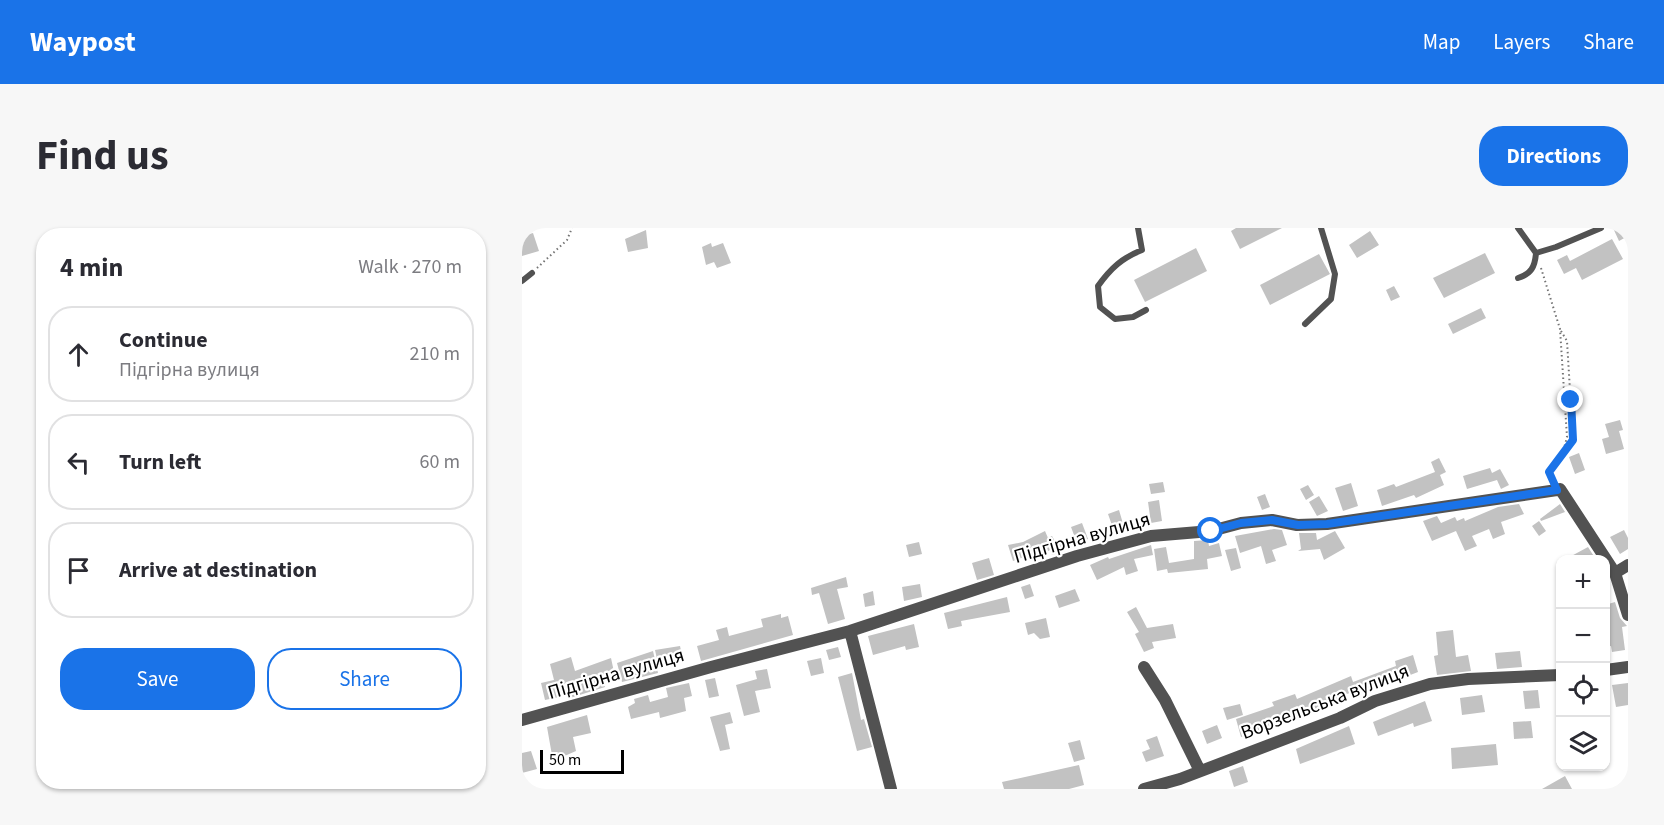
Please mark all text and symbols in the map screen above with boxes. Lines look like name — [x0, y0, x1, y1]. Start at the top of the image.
text: Waypost — [30, 22, 136, 62]
text: Map — [1423, 27, 1460, 57]
text: Layers — [1493, 27, 1550, 57]
text: Share — [1583, 27, 1634, 57]
text: Find us — [36, 126, 169, 186]
button: Directions — [1479, 126, 1628, 186]
text: 4 min — [60, 249, 123, 286]
text: Walk · 270 m — [358, 253, 462, 281]
text: Continue — [119, 324, 208, 356]
icon: ahead — [62, 338, 95, 371]
text: 210 m — [410, 340, 460, 368]
text: Підгірна вулиця — [119, 356, 260, 384]
route end — [1557, 386, 1583, 412]
icon: left — [62, 446, 95, 479]
text: Turn left — [119, 446, 201, 478]
text: 60 m — [420, 448, 460, 476]
street label: Підгірна вулиця — [1011, 505, 1153, 571]
route start — [1197, 517, 1223, 543]
icon: arrive — [62, 554, 95, 587]
text: Arrive at destination — [119, 554, 317, 586]
map controls — [1556, 555, 1610, 771]
button: + — [1556, 555, 1610, 609]
button: − — [1556, 609, 1610, 663]
street label: Підгірна вулиця — [545, 641, 687, 707]
button: Save — [60, 648, 255, 710]
button: Share — [267, 648, 462, 710]
street label: Ворзельська вулиця — [1237, 657, 1413, 747]
button: locate — [1556, 663, 1610, 717]
button: layers — [1556, 717, 1610, 771]
scale bar — [540, 747, 624, 774]
text: 50 m — [549, 749, 581, 771]

